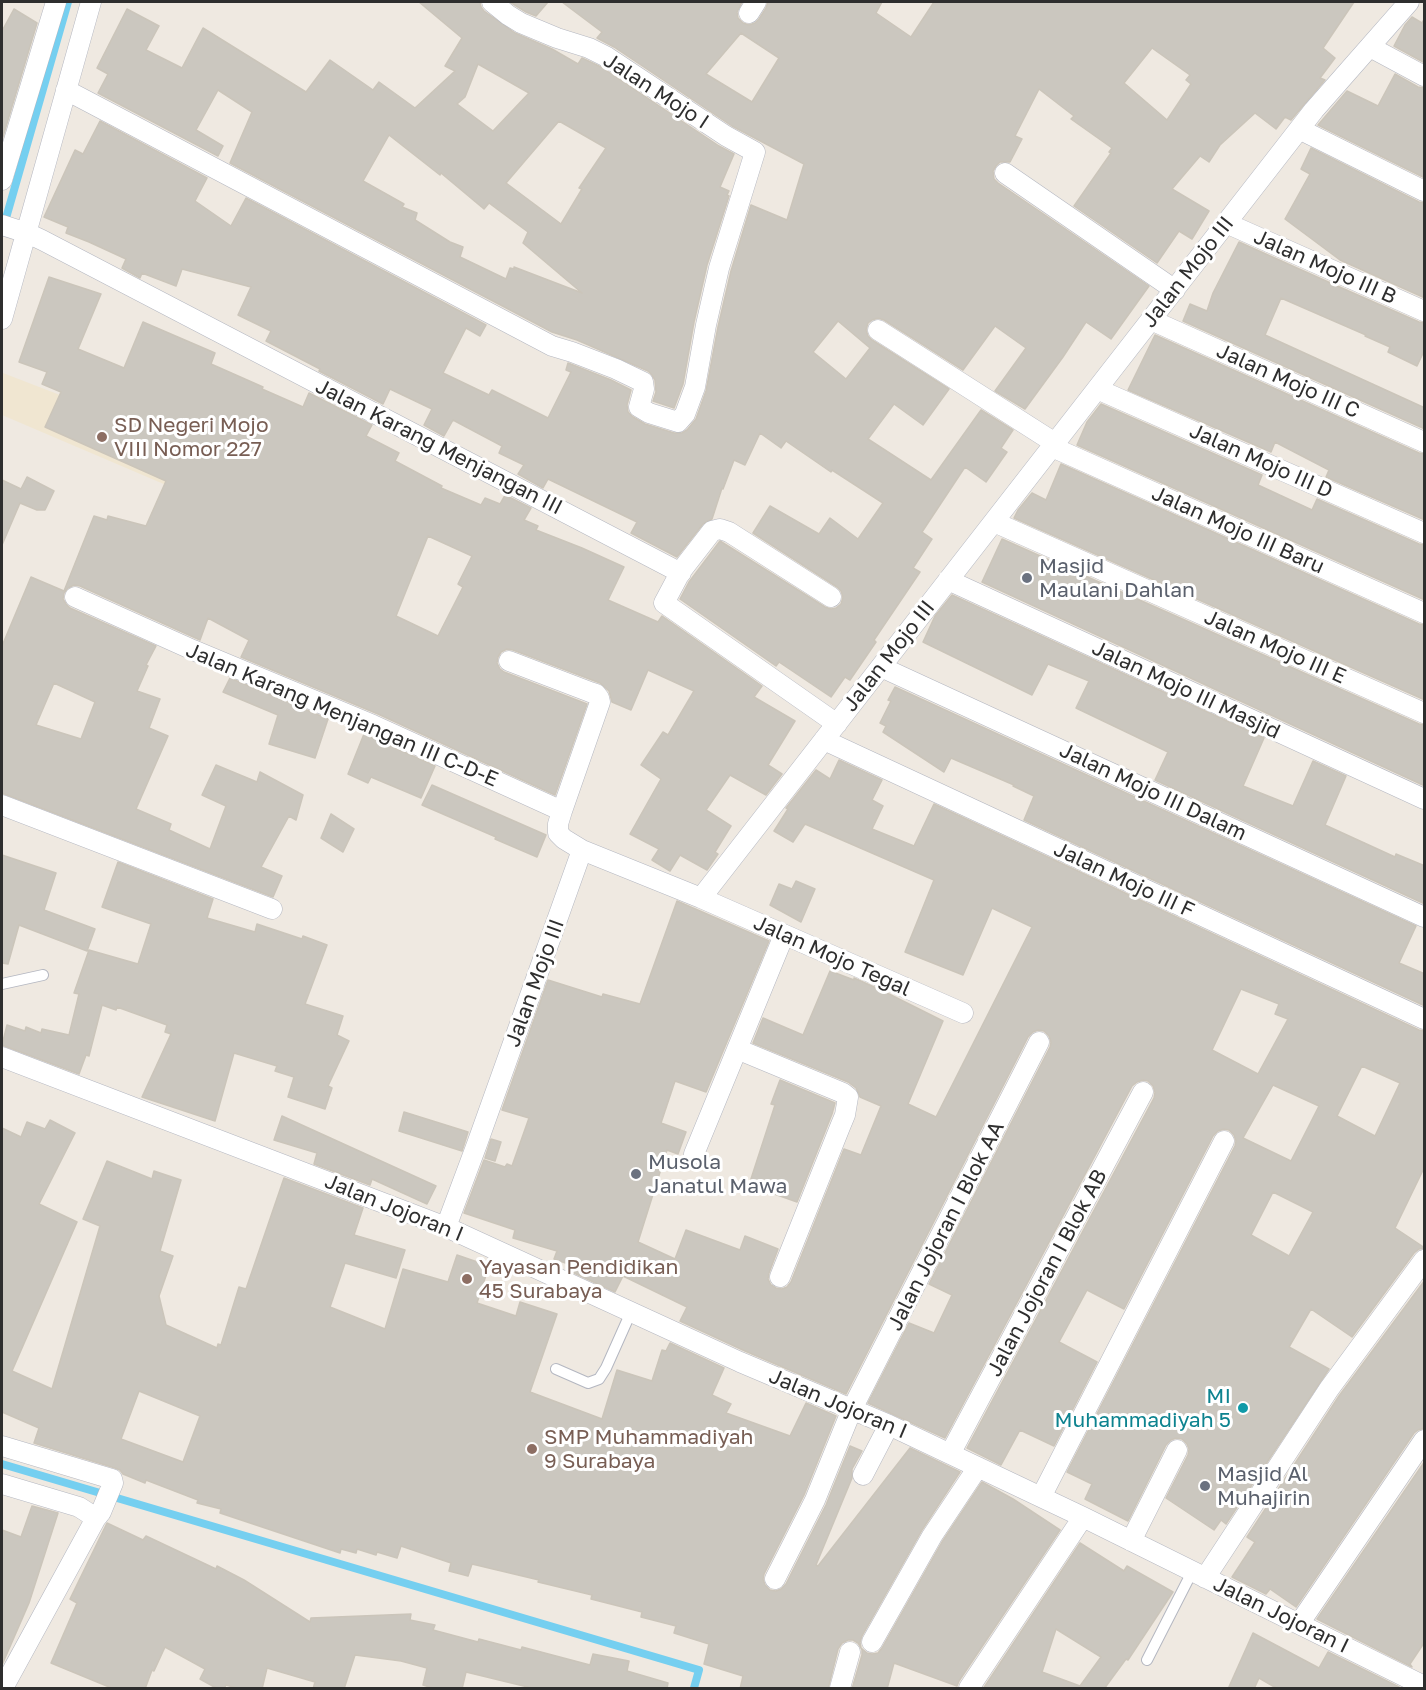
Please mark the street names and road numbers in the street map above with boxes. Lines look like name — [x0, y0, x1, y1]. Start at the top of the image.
street label: Jalan Mojo I — [598, 47, 714, 135]
street label: Jalan Mojo III — [1137, 211, 1239, 333]
street label: Jalan Mojo III B — [1250, 224, 1400, 310]
street label: Jalan Mojo III C — [1213, 338, 1363, 424]
street label: Jalan Karang Menjangan III — [311, 374, 567, 520]
street label: Jalan Mojo III D — [1185, 418, 1337, 504]
street label: Jalan Mojo III Baru — [1148, 481, 1328, 579]
street label: Jalan Mojo III — [838, 595, 940, 717]
street label: Jalan Mojo III E — [1200, 605, 1350, 689]
street label: Jalan Mojo III Masjid — [1088, 635, 1284, 745]
street label: Jalan Karang Menjangan III C-D-E — [182, 638, 502, 792]
street label: Jalan Mojo III Dalam — [1056, 738, 1250, 846]
street label: Jalan Mojo III F — [1050, 836, 1198, 924]
street label: Jalan Mojo Tegal — [750, 910, 914, 1002]
street label: Jalan Mojo III — [500, 916, 570, 1050]
street label: Jalan Jojoran I Blok AA — [882, 1117, 1010, 1335]
street label: Jalan Jojoran I Blok AB — [982, 1165, 1112, 1381]
street label: Jalan Jojoran I — [321, 1169, 467, 1247]
street label: Jalan Jojoran I — [765, 1364, 911, 1444]
street label: Jalan Jojoran I — [1209, 1571, 1353, 1659]

